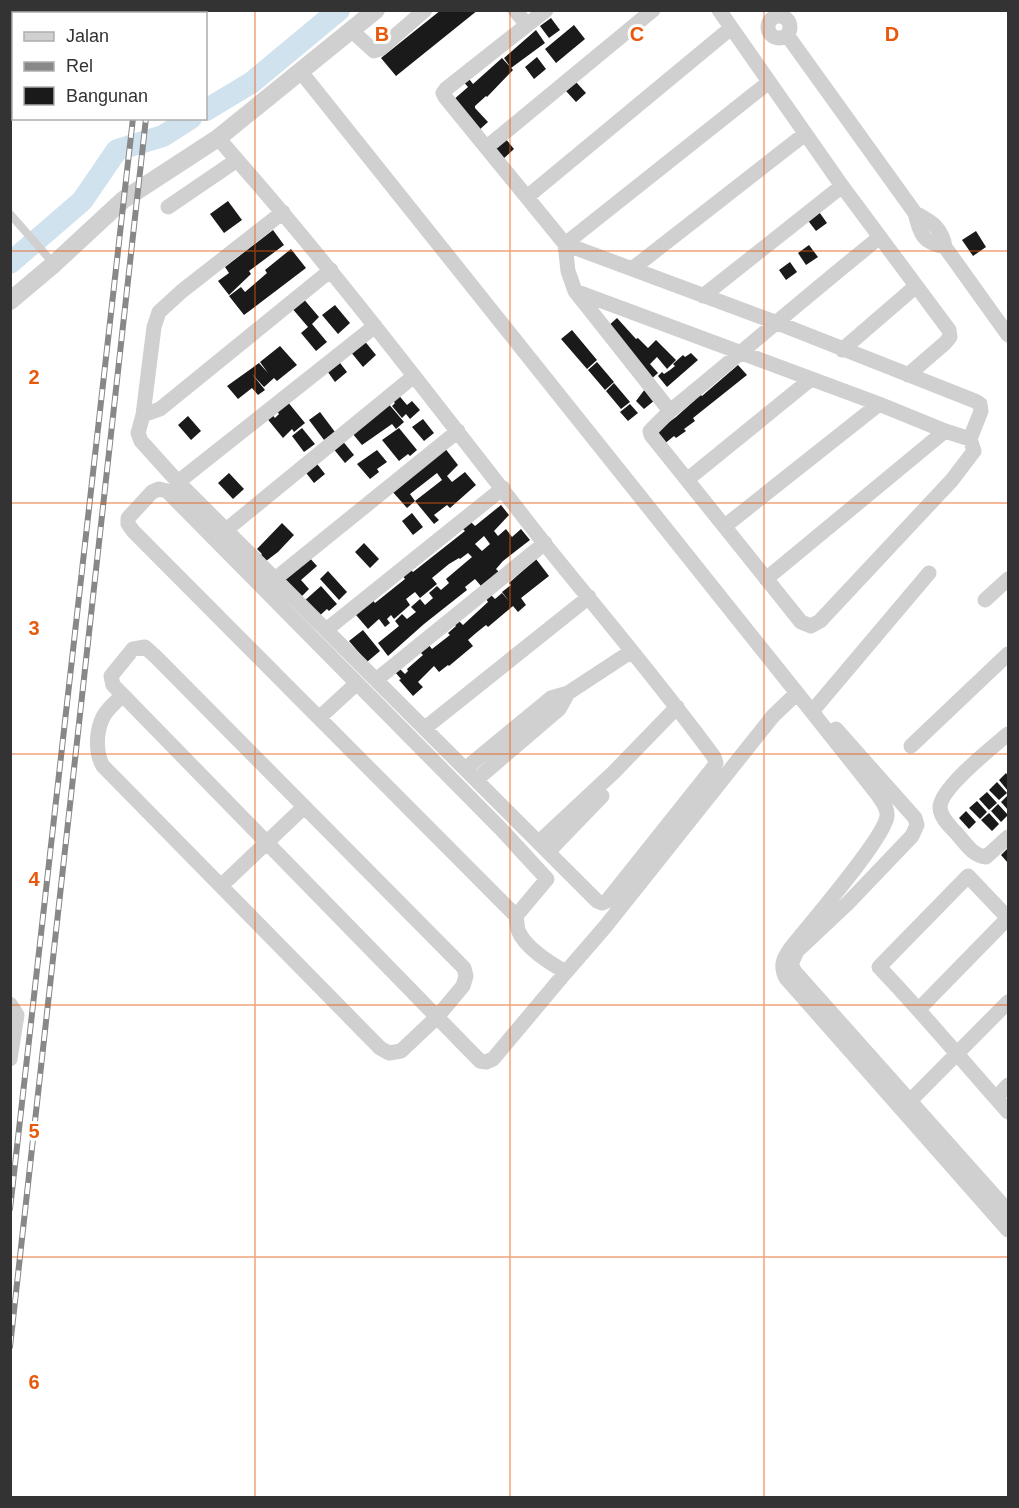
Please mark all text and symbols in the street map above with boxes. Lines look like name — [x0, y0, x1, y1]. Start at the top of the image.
legend — [12, 12, 207, 120]
text: B — [375, 23, 389, 45]
text: C — [630, 23, 644, 45]
text: D — [885, 23, 899, 45]
text: Jalan — [66, 26, 109, 46]
text: Rel — [66, 56, 93, 76]
text: Bangunan — [66, 86, 148, 106]
text: 2 — [28, 366, 40, 388]
text: 3 — [28, 617, 40, 639]
text: 4 — [28, 868, 40, 890]
text: 5 — [28, 1120, 40, 1142]
text: 6 — [28, 1371, 40, 1393]

